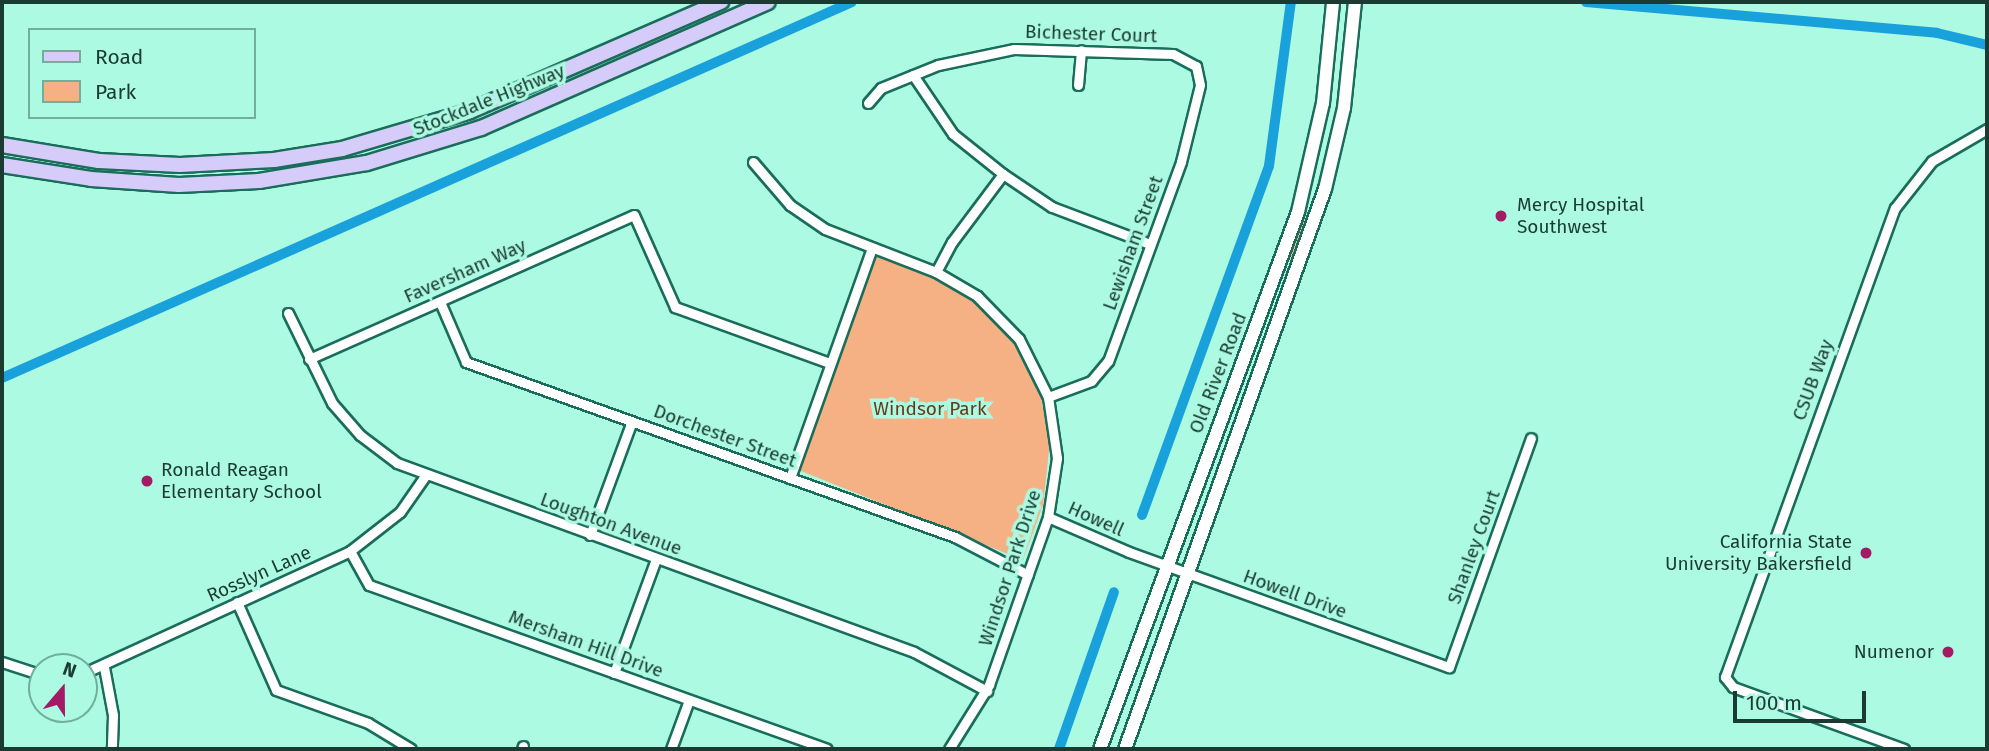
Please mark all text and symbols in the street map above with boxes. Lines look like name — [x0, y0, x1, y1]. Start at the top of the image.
street label: Bichester Court — [1025, 20, 1157, 48]
legend — [28, 28, 256, 119]
text: Road — [95, 44, 143, 70]
street label: Stockdale Highway — [410, 59, 568, 141]
text: Park — [95, 79, 136, 105]
street label: Lewisham Street — [1098, 173, 1168, 313]
place label: Mercy Hospital Southwest — [1517, 194, 1644, 238]
marker: Mercy Hospital Southwest — [1491, 206, 1511, 226]
street label: Faversham Way — [400, 234, 530, 308]
street label: Old River Road — [1184, 309, 1252, 437]
street label: CSUB Way — [1788, 336, 1838, 424]
park label: Windsor Park — [873, 398, 987, 420]
street label: Dorchester Street — [650, 400, 800, 472]
place label: Ronald Reagan Elementary School — [161, 459, 322, 503]
marker: Ronald Reagan Elementary School — [139, 473, 155, 489]
street label: Windsor Park Drive — [974, 487, 1046, 649]
street label: Shanley Court — [1443, 487, 1505, 607]
street label: Loughton Avenue — [537, 488, 685, 560]
street label: Howell — [1064, 497, 1128, 541]
place label: California State University Bakersfield — [1665, 531, 1852, 575]
street label: Rosslyn Lane — [203, 541, 315, 607]
marker: California State University Bakersfield — [1858, 545, 1874, 561]
street label: Howell Drive — [1240, 565, 1350, 623]
street label: Mersham Hill Drive — [506, 605, 666, 683]
place label: Numenor — [1854, 641, 1934, 663]
marker: Numenor — [1940, 644, 1956, 660]
north arrow — [28, 653, 98, 723]
text: N — [60, 657, 80, 683]
scale bar — [1737, 678, 1870, 722]
text: 100 m — [1746, 690, 1802, 716]

